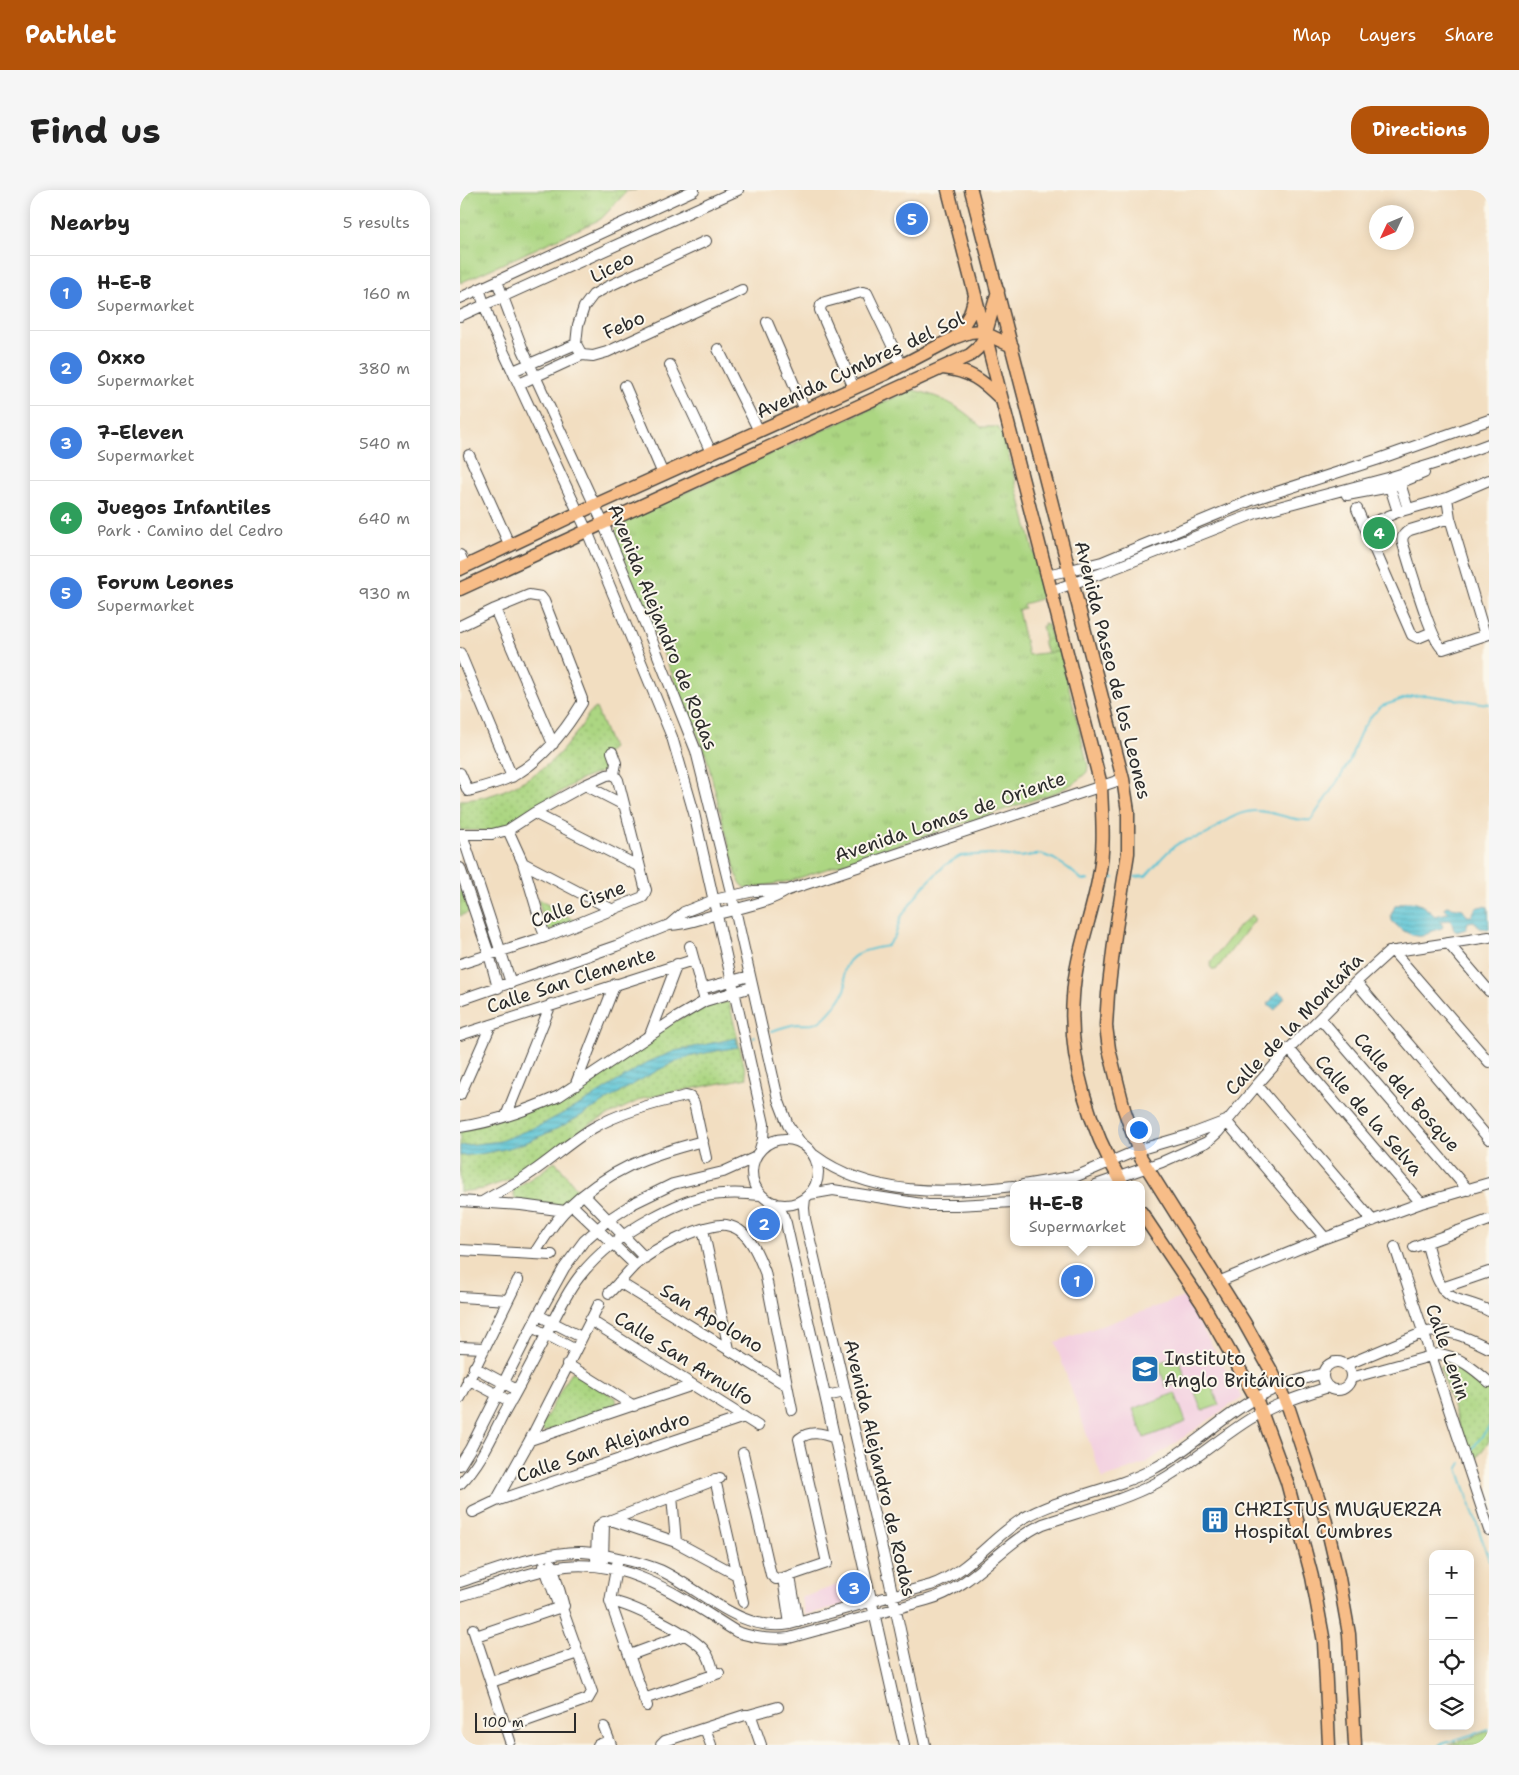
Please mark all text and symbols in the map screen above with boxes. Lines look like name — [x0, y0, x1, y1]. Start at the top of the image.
text: Pathlet — [25, 19, 116, 51]
text: Map — [1293, 23, 1331, 47]
text: Layers — [1359, 23, 1416, 47]
text: Share — [1444, 23, 1494, 47]
button: Directions — [1351, 106, 1489, 154]
text: Find us — [30, 107, 161, 154]
pin: 5 — [896, 200, 928, 238]
north arrow — [1369, 205, 1414, 250]
text: Nearby — [50, 209, 130, 237]
text: 5 results — [343, 212, 410, 233]
street label: Liceo — [586, 245, 638, 289]
text: H-E-B — [97, 270, 152, 295]
text: 1 — [62, 283, 70, 304]
text: 160 m — [363, 283, 410, 304]
text: Supermarket — [97, 295, 194, 316]
street label: Febo — [599, 305, 649, 345]
street label: Avenida Cumbres del Sol — [752, 306, 968, 424]
text: Oxxo — [97, 345, 145, 370]
text: 2 — [60, 358, 72, 379]
text: 380 m — [358, 358, 410, 379]
text: Supermarket — [97, 370, 194, 391]
text: 7-Eleven — [97, 420, 184, 445]
text: 3 — [60, 433, 72, 454]
text: 540 m — [359, 433, 410, 454]
text: Supermarket — [97, 445, 194, 466]
text: Juegos Infantiles — [97, 495, 271, 520]
street label: Avenida Alejandro de Rodas — [602, 500, 724, 754]
text: 4 — [60, 508, 72, 529]
text: 640 m — [358, 508, 410, 529]
pin: 4 — [1363, 514, 1395, 552]
text: Park · Camino del Cedro — [97, 520, 283, 541]
street label: Avenida Paseo de los Leones — [1069, 538, 1157, 802]
text: Forum Leones — [97, 570, 234, 595]
text: 5 — [61, 583, 71, 604]
text: 930 m — [358, 583, 410, 604]
text: Supermarket — [97, 595, 194, 616]
street label: Avenida Lomas de Oriente — [831, 766, 1069, 868]
street label: Calle Cisne — [527, 874, 629, 934]
street label: Calle San Clemente — [483, 941, 659, 1019]
street label: Calle de la Montaña — [1219, 947, 1369, 1101]
street label: Calle del Bosque — [1348, 1027, 1466, 1157]
street label: Calle de la Selva — [1310, 1049, 1429, 1181]
your location — [1126, 1117, 1152, 1143]
popup — [1010, 1181, 1145, 1246]
text: H-E-B — [1029, 1191, 1083, 1216]
pin: 2 — [748, 1205, 780, 1243]
text: Supermarket — [1029, 1216, 1126, 1237]
pin: 1 — [1061, 1262, 1093, 1300]
street label: San Apolono — [656, 1277, 768, 1359]
street label: Calle Lenin — [1420, 1300, 1476, 1404]
street label: Calle San Arnulfo — [610, 1305, 758, 1411]
street label: Avenida Alejandro de Rodas — [838, 1337, 922, 1599]
place label: Instituto Anglo Británico — [1164, 1346, 1306, 1393]
school or university icon: Instituto Anglo Británico — [1130, 1354, 1160, 1384]
street label: Calle San Alejandro — [513, 1406, 693, 1488]
place label: CHRISTUS MUGUERZA Hospital Cumbres — [1234, 1497, 1442, 1544]
building icon: CHRISTUS MUGUERZA Hospital Cumbres — [1200, 1505, 1230, 1535]
map controls — [1429, 1550, 1474, 1730]
button: + — [1429, 1550, 1474, 1595]
pin: 3 — [838, 1569, 870, 1607]
button: − — [1429, 1595, 1474, 1640]
button: locate — [1429, 1640, 1474, 1685]
button: layers — [1429, 1685, 1474, 1730]
scale bar — [475, 1710, 576, 1733]
text: 100 m — [482, 1713, 524, 1731]

